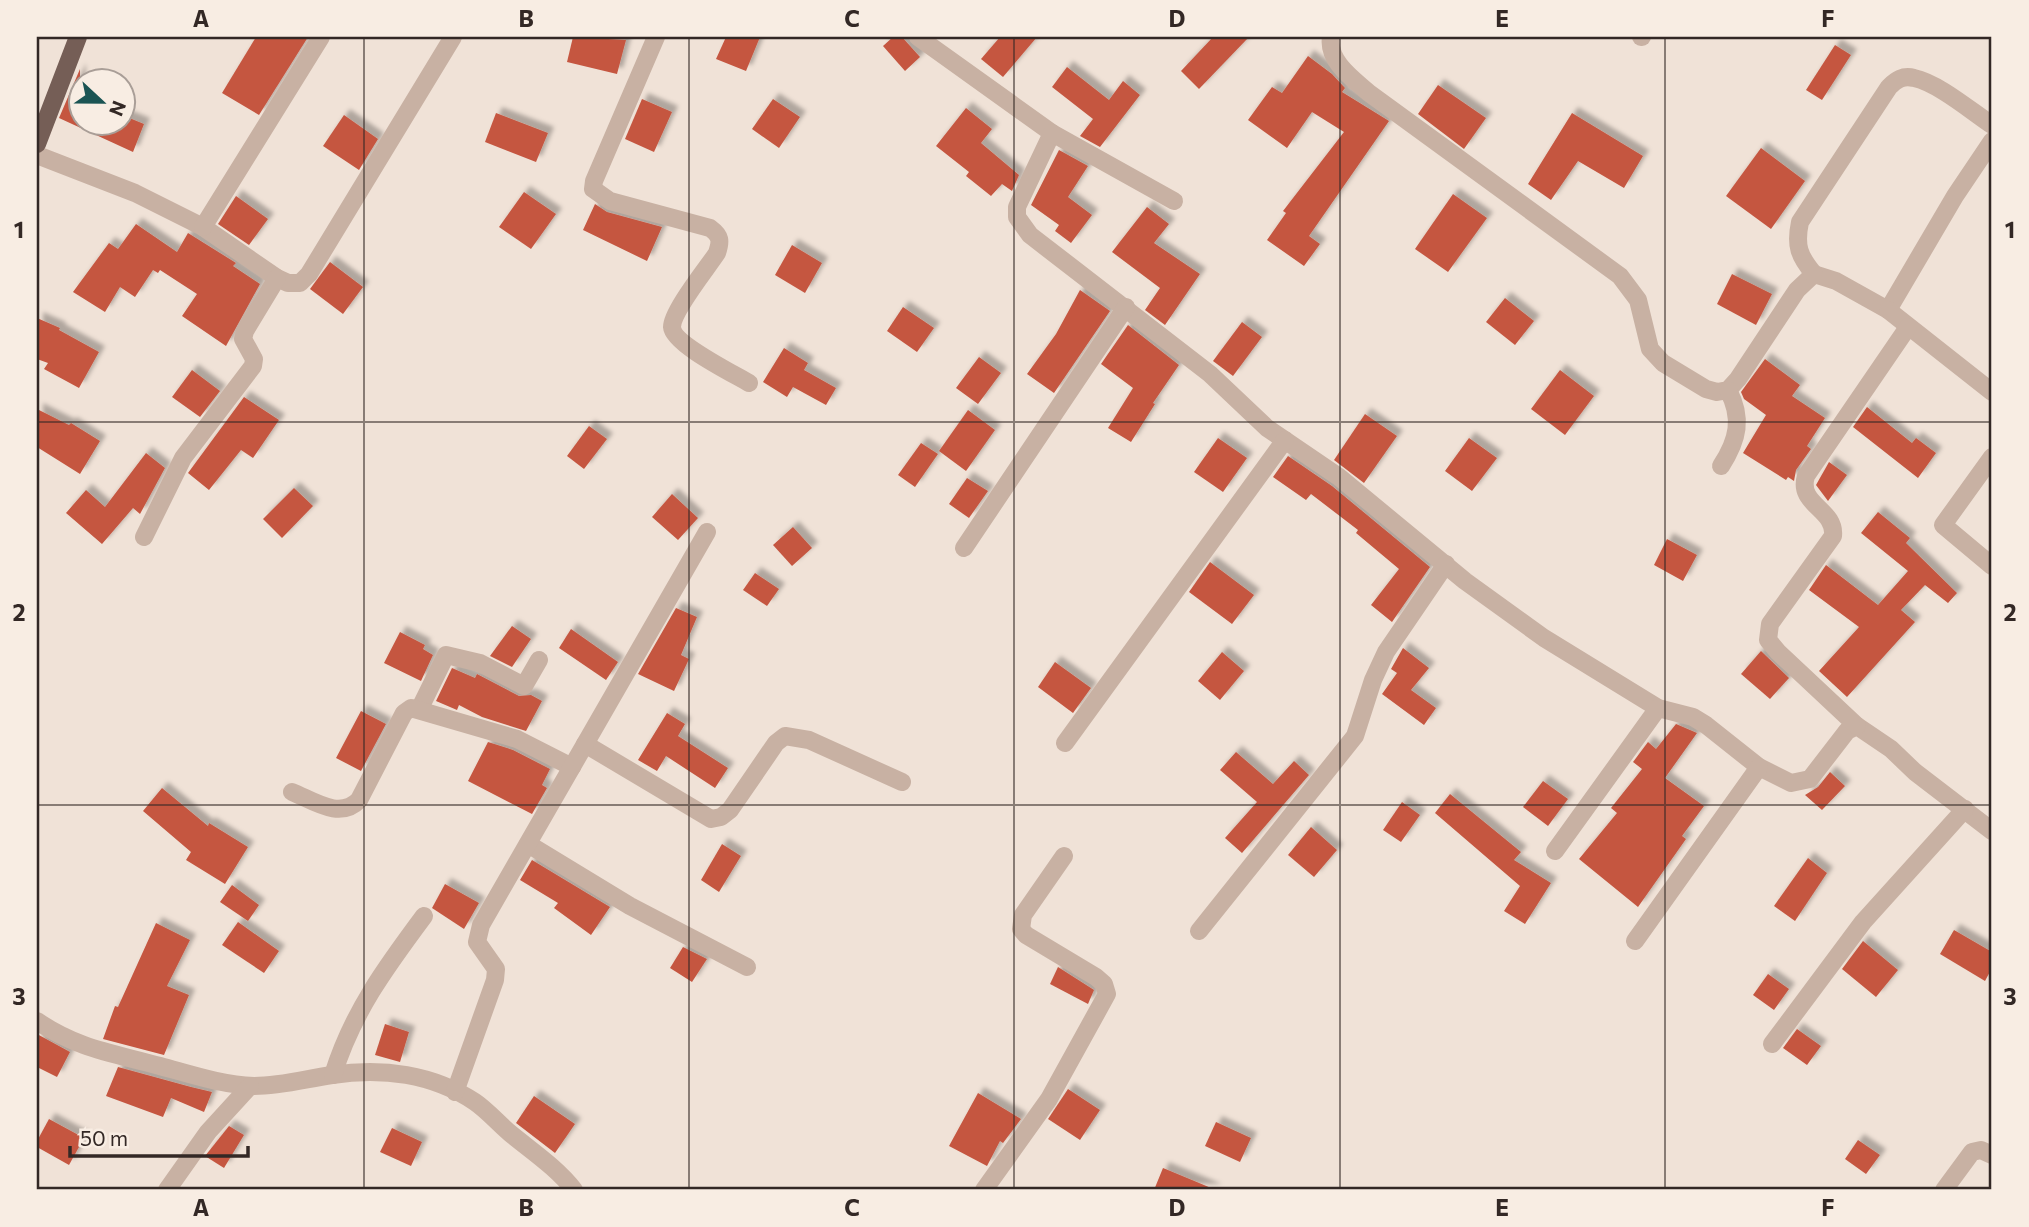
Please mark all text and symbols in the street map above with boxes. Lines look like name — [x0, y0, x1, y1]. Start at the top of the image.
text: A — [193, 4, 210, 32]
text: B — [518, 4, 534, 32]
text: C — [844, 4, 860, 32]
text: D — [1169, 4, 1186, 32]
text: E — [1495, 4, 1509, 32]
text: F — [1821, 4, 1835, 32]
north arrow — [66, 66, 136, 136]
text: N — [105, 98, 132, 119]
text: 1 — [14, 215, 24, 243]
text: 1 — [2005, 215, 2015, 243]
text: 2 — [12, 598, 26, 626]
text: 2 — [2003, 598, 2017, 626]
text: 3 — [12, 982, 26, 1010]
text: 3 — [2003, 982, 2017, 1010]
scale bar — [70, 1115, 248, 1159]
text: 50 m — [80, 1125, 128, 1150]
text: A — [193, 1193, 210, 1221]
text: B — [518, 1193, 534, 1221]
text: C — [844, 1193, 860, 1221]
text: D — [1169, 1193, 1186, 1221]
text: E — [1495, 1193, 1509, 1221]
text: F — [1821, 1193, 1835, 1221]

